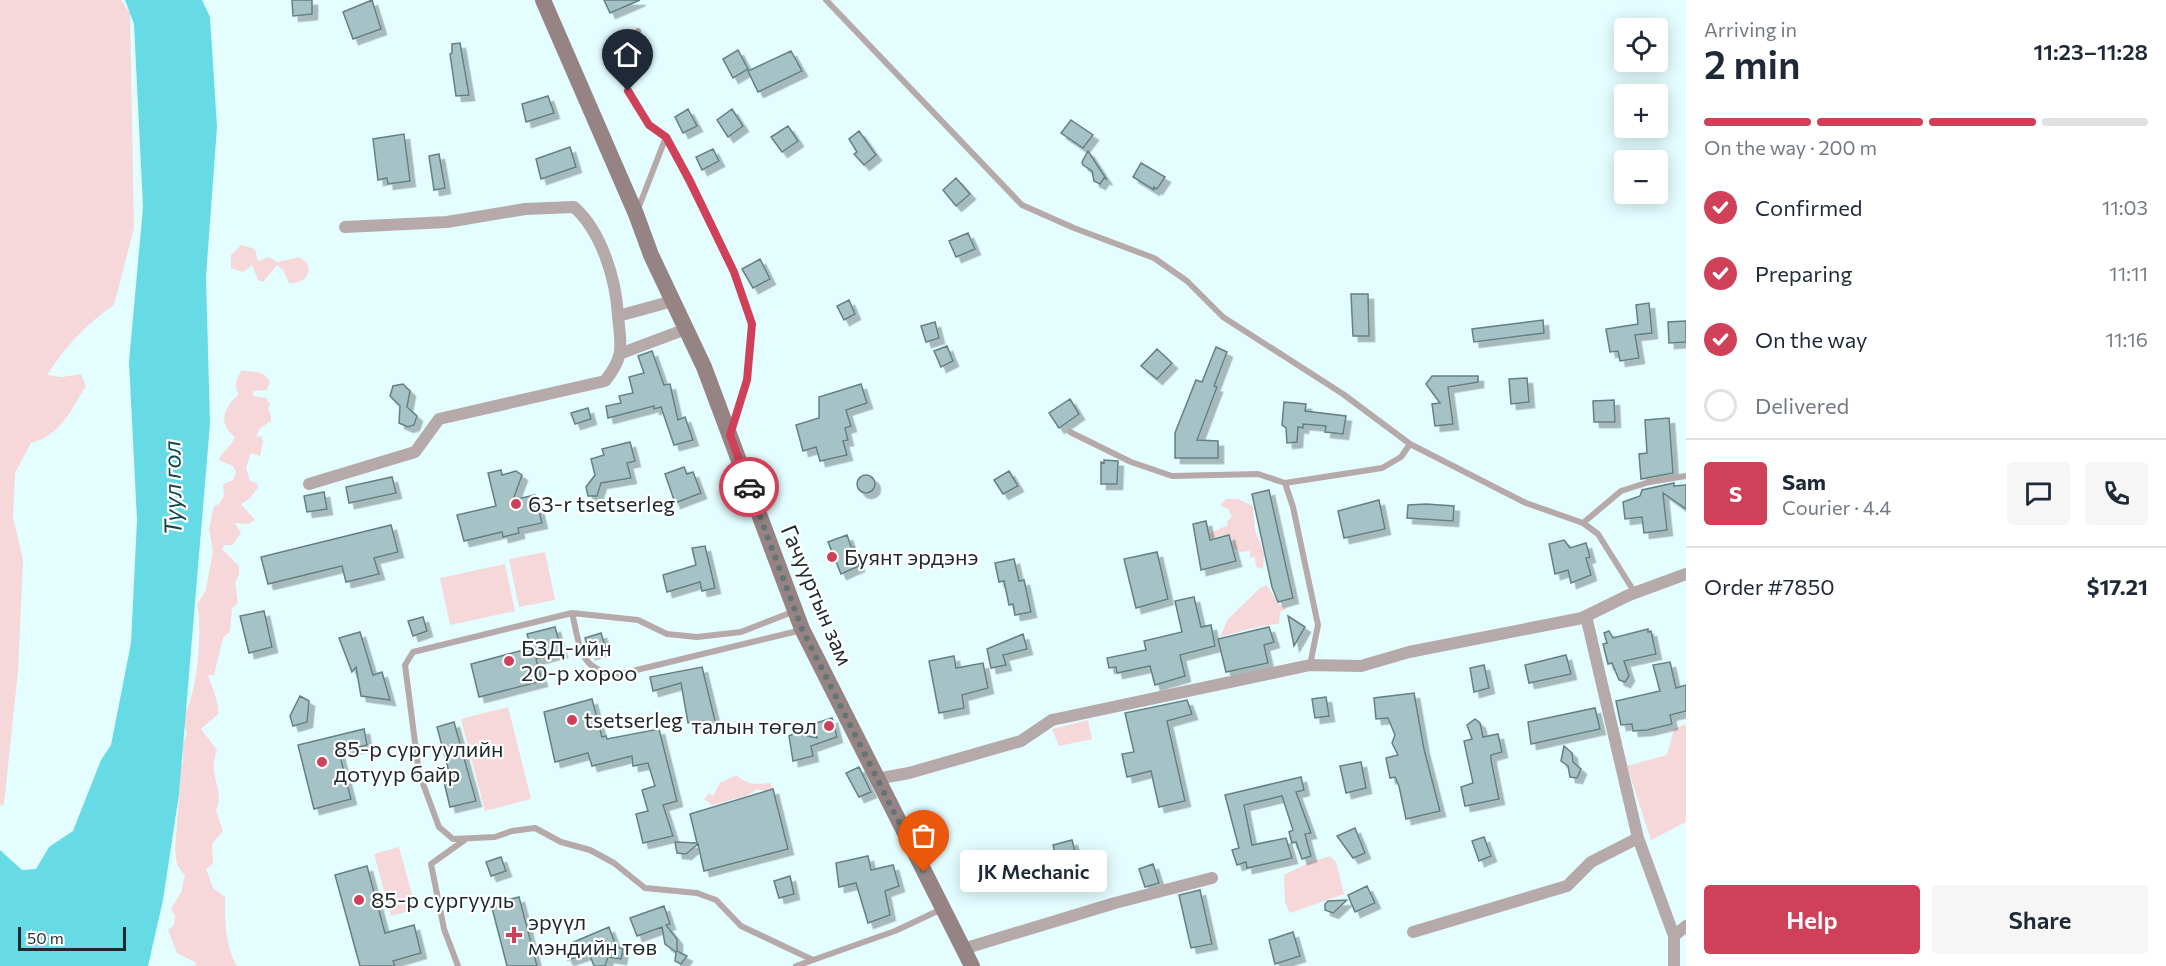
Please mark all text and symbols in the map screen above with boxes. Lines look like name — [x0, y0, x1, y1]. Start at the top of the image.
text: Arriving in — [1704, 17, 1797, 41]
map controls — [1614, 18, 1668, 204]
button: locate — [1614, 18, 1668, 72]
pin — [602, 29, 653, 91]
icon: home — [611, 38, 644, 71]
text: 11:23–11:28 — [2033, 38, 2148, 65]
text: 2 min — [1704, 39, 1801, 87]
button: + — [1614, 84, 1668, 138]
text: On the way · 200 m — [1704, 135, 1877, 159]
button: − — [1614, 150, 1668, 204]
icon: check — [1704, 191, 1737, 224]
text: Confirmed — [1755, 194, 1862, 221]
text: 11:03 — [2102, 195, 2148, 219]
icon: check — [1704, 257, 1737, 290]
text: Preparing — [1755, 260, 1852, 287]
text: 11:11 — [2109, 261, 2148, 285]
icon: check — [1704, 323, 1737, 356]
text: On the way — [1755, 326, 1867, 353]
text: 11:16 — [2105, 327, 2148, 351]
text: Delivered — [1755, 392, 1849, 419]
water label: Туул гол — [156, 440, 187, 536]
courier — [719, 457, 779, 517]
button: chat — [2007, 462, 2070, 525]
button: phone — [2085, 462, 2148, 525]
text: Sam — [1782, 468, 1826, 495]
icon: car — [733, 471, 766, 504]
text: S — [1729, 480, 1742, 507]
place label: 63-r tsetserleg — [528, 490, 675, 517]
text: Courier · 4.4 — [1782, 495, 1891, 519]
marker: 63-r tsetserleg — [509, 497, 523, 511]
street label: Гачууртын зам — [776, 521, 859, 669]
place label: Буянт эрдэнэ — [844, 543, 979, 570]
marker: Буянт эрдэнэ — [825, 550, 839, 564]
text: Order #7850 — [1704, 573, 1835, 600]
text: $17.21 — [2087, 573, 2148, 600]
place label: БЗД-ийн 20-р хороо — [521, 634, 637, 686]
marker: БЗД-ийн 20-р хороо — [502, 654, 516, 668]
place label: tsetserleg — [584, 706, 683, 733]
place label: талын төгөл — [691, 712, 817, 739]
marker: tsetserleg — [565, 713, 579, 727]
marker: талын төгөл — [822, 719, 836, 733]
place label: 85-р сургуулийн дотуур байр — [334, 735, 504, 787]
marker: 85-р сургуулийн дотуур байр — [315, 755, 329, 769]
pin — [898, 810, 949, 872]
icon: bag — [907, 819, 940, 852]
callout: JK Mechanic — [960, 851, 1107, 893]
text: JK Mechanic — [977, 859, 1090, 883]
button: Help — [1704, 885, 1920, 954]
button: Share — [1932, 885, 2148, 954]
place label: 85-р сургууль — [371, 886, 514, 913]
marker: 85-р сургууль — [352, 893, 366, 907]
place label: эрүүл мэндийн төв — [528, 908, 657, 960]
scale bar — [18, 924, 126, 952]
marker: эрүүл мэндийн төв — [505, 926, 523, 944]
text: 50 m — [27, 928, 64, 947]

